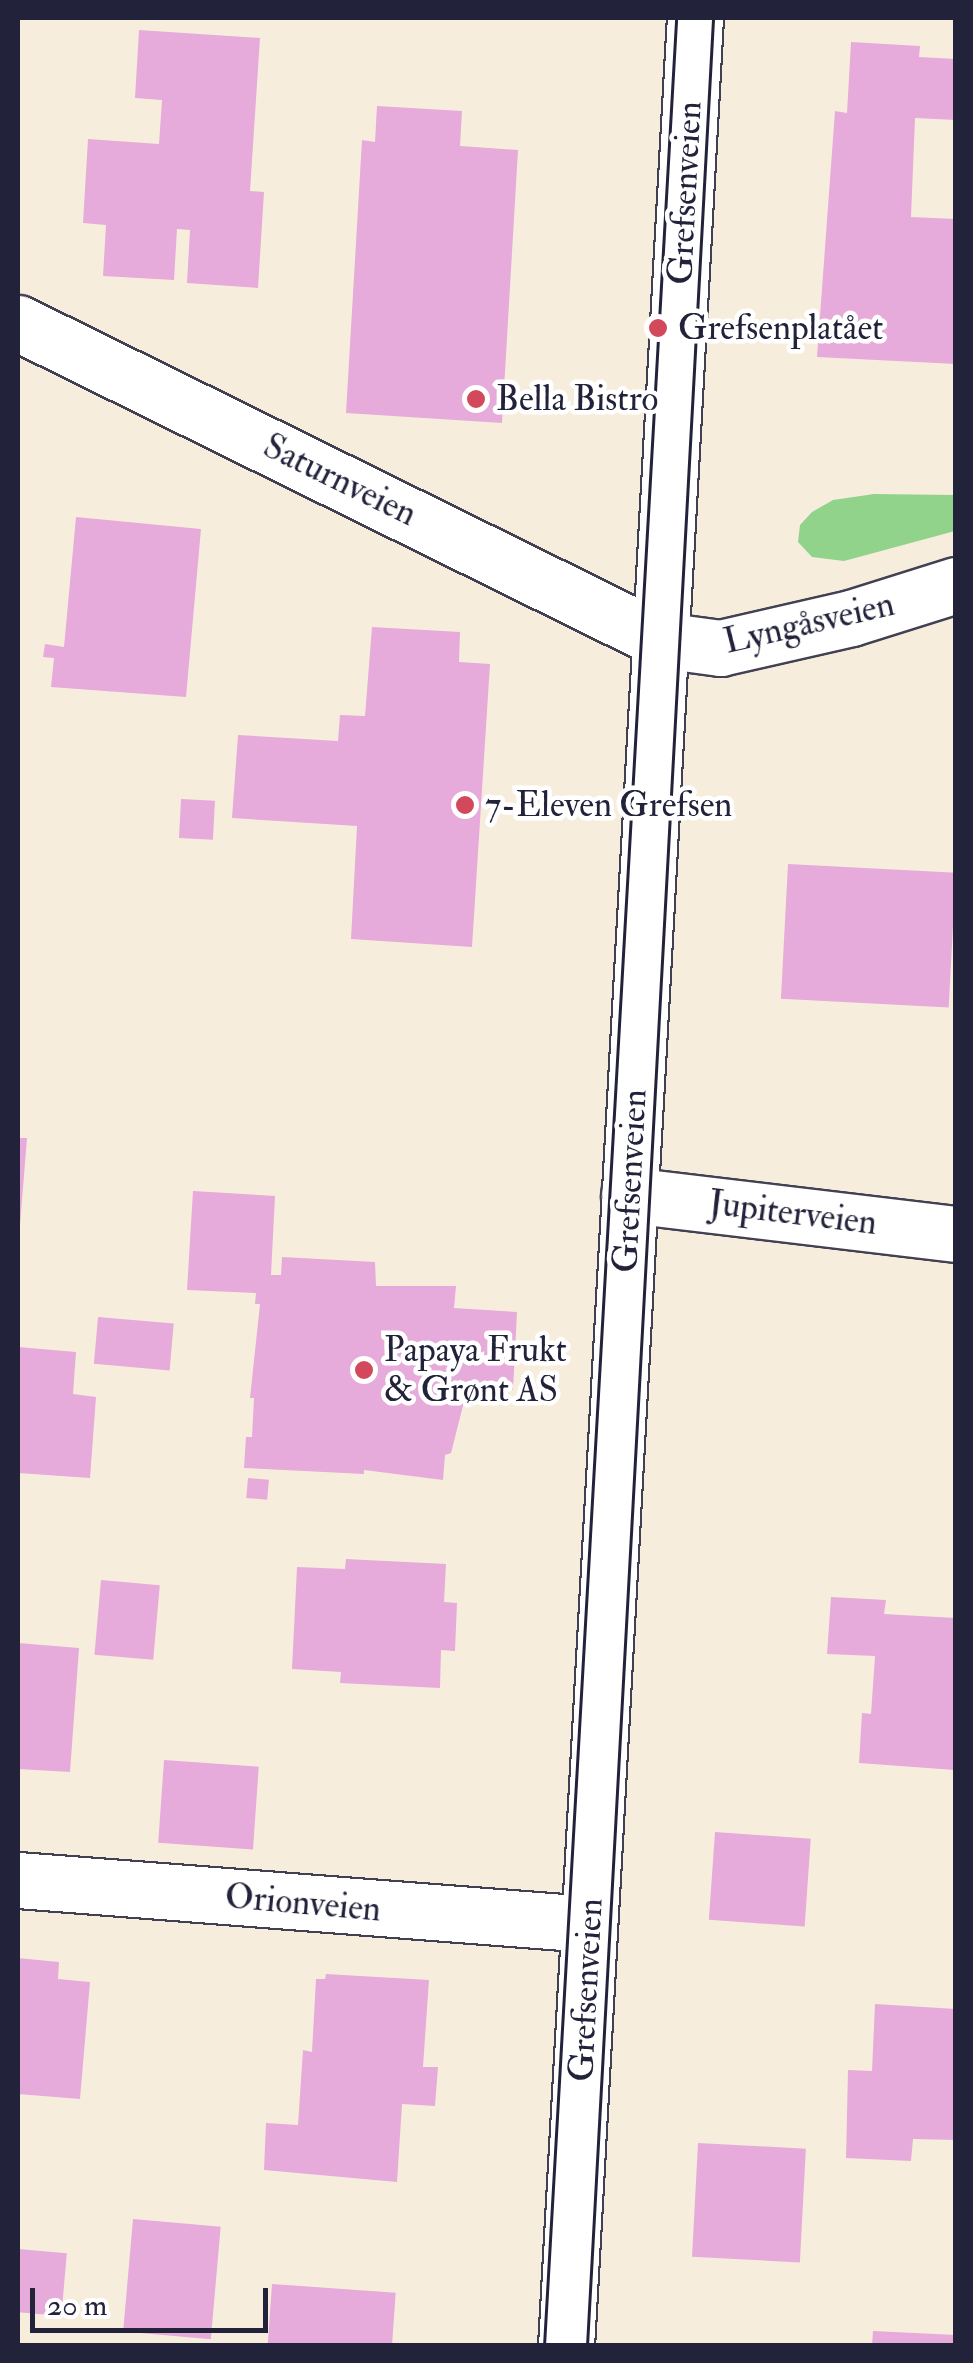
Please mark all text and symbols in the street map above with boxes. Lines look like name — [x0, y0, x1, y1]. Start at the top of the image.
street label: Grefsenveien — [659, 100, 711, 286]
place label: Grefsenplatået — [678, 307, 883, 349]
marker: Grefsenplatået — [647, 317, 669, 339]
place label: Bella Bistro — [496, 378, 658, 420]
marker: Bella Bistro — [465, 388, 487, 410]
street label: Saturnveien — [257, 425, 423, 535]
street label: Lyngåsveien — [720, 583, 898, 663]
place label: 7-Eleven Grefsen — [485, 784, 732, 826]
marker: 7-Eleven Grefsen — [454, 794, 476, 816]
street label: Grefsenveien — [604, 1088, 656, 1274]
street label: Jupiterveien — [707, 1182, 879, 1244]
place label: Papaya Frukt & Grønt AS — [384, 1329, 567, 1411]
marker: Papaya Frukt & Grønt AS — [353, 1359, 375, 1381]
street label: Orionveien — [223, 1875, 383, 1931]
street label: Grefsenveien — [560, 1897, 612, 2083]
scale bar — [35, 2268, 272, 2330]
text: 20 m — [47, 2287, 107, 2324]

